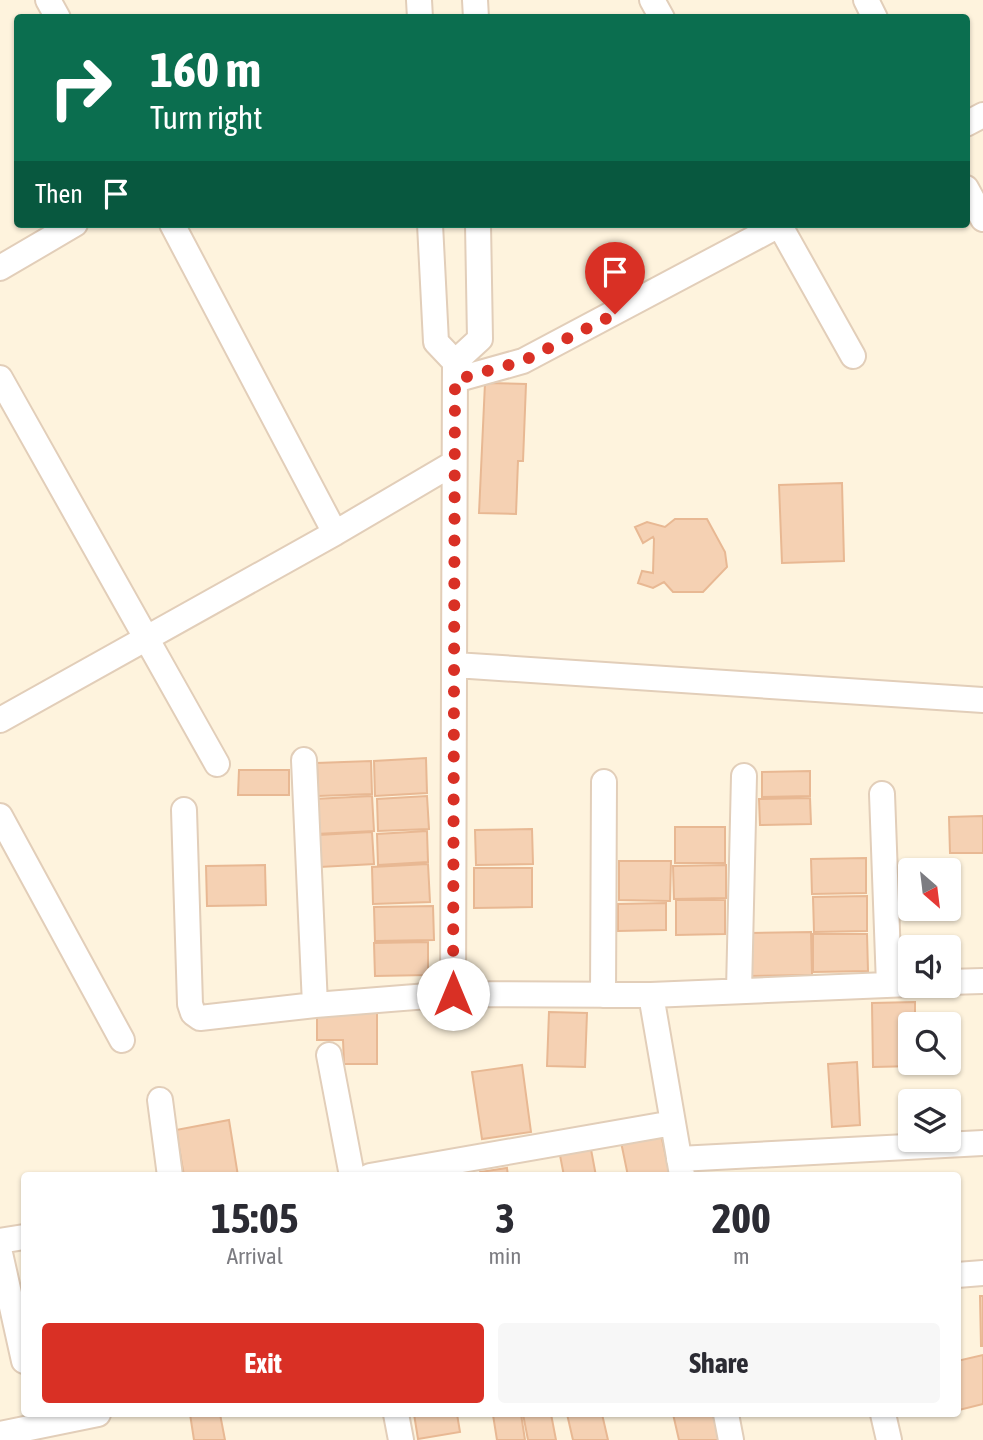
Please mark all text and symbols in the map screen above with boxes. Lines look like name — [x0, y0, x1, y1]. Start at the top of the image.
text: 160 m — [150, 41, 261, 97]
icon: right — [35, 42, 126, 133]
text: Turn right — [150, 99, 263, 136]
icon: arrive — [97, 175, 135, 213]
text: Then — [35, 179, 83, 209]
pin — [585, 242, 645, 314]
icon: arrive — [596, 253, 634, 291]
north arrow — [898, 858, 961, 920]
map controls — [898, 858, 961, 1152]
button: sound — [898, 935, 961, 998]
position arrow — [416, 957, 490, 1031]
button: search — [898, 1012, 961, 1075]
button: layers — [898, 1089, 961, 1152]
text: 15:05 — [211, 1194, 298, 1242]
text: 3 — [495, 1194, 515, 1242]
text: 200 — [712, 1194, 771, 1242]
text: Arrival — [227, 1243, 283, 1269]
text: min — [489, 1243, 522, 1269]
text: m — [733, 1243, 750, 1269]
button: Exit — [42, 1323, 484, 1403]
button: Share — [498, 1323, 940, 1403]

